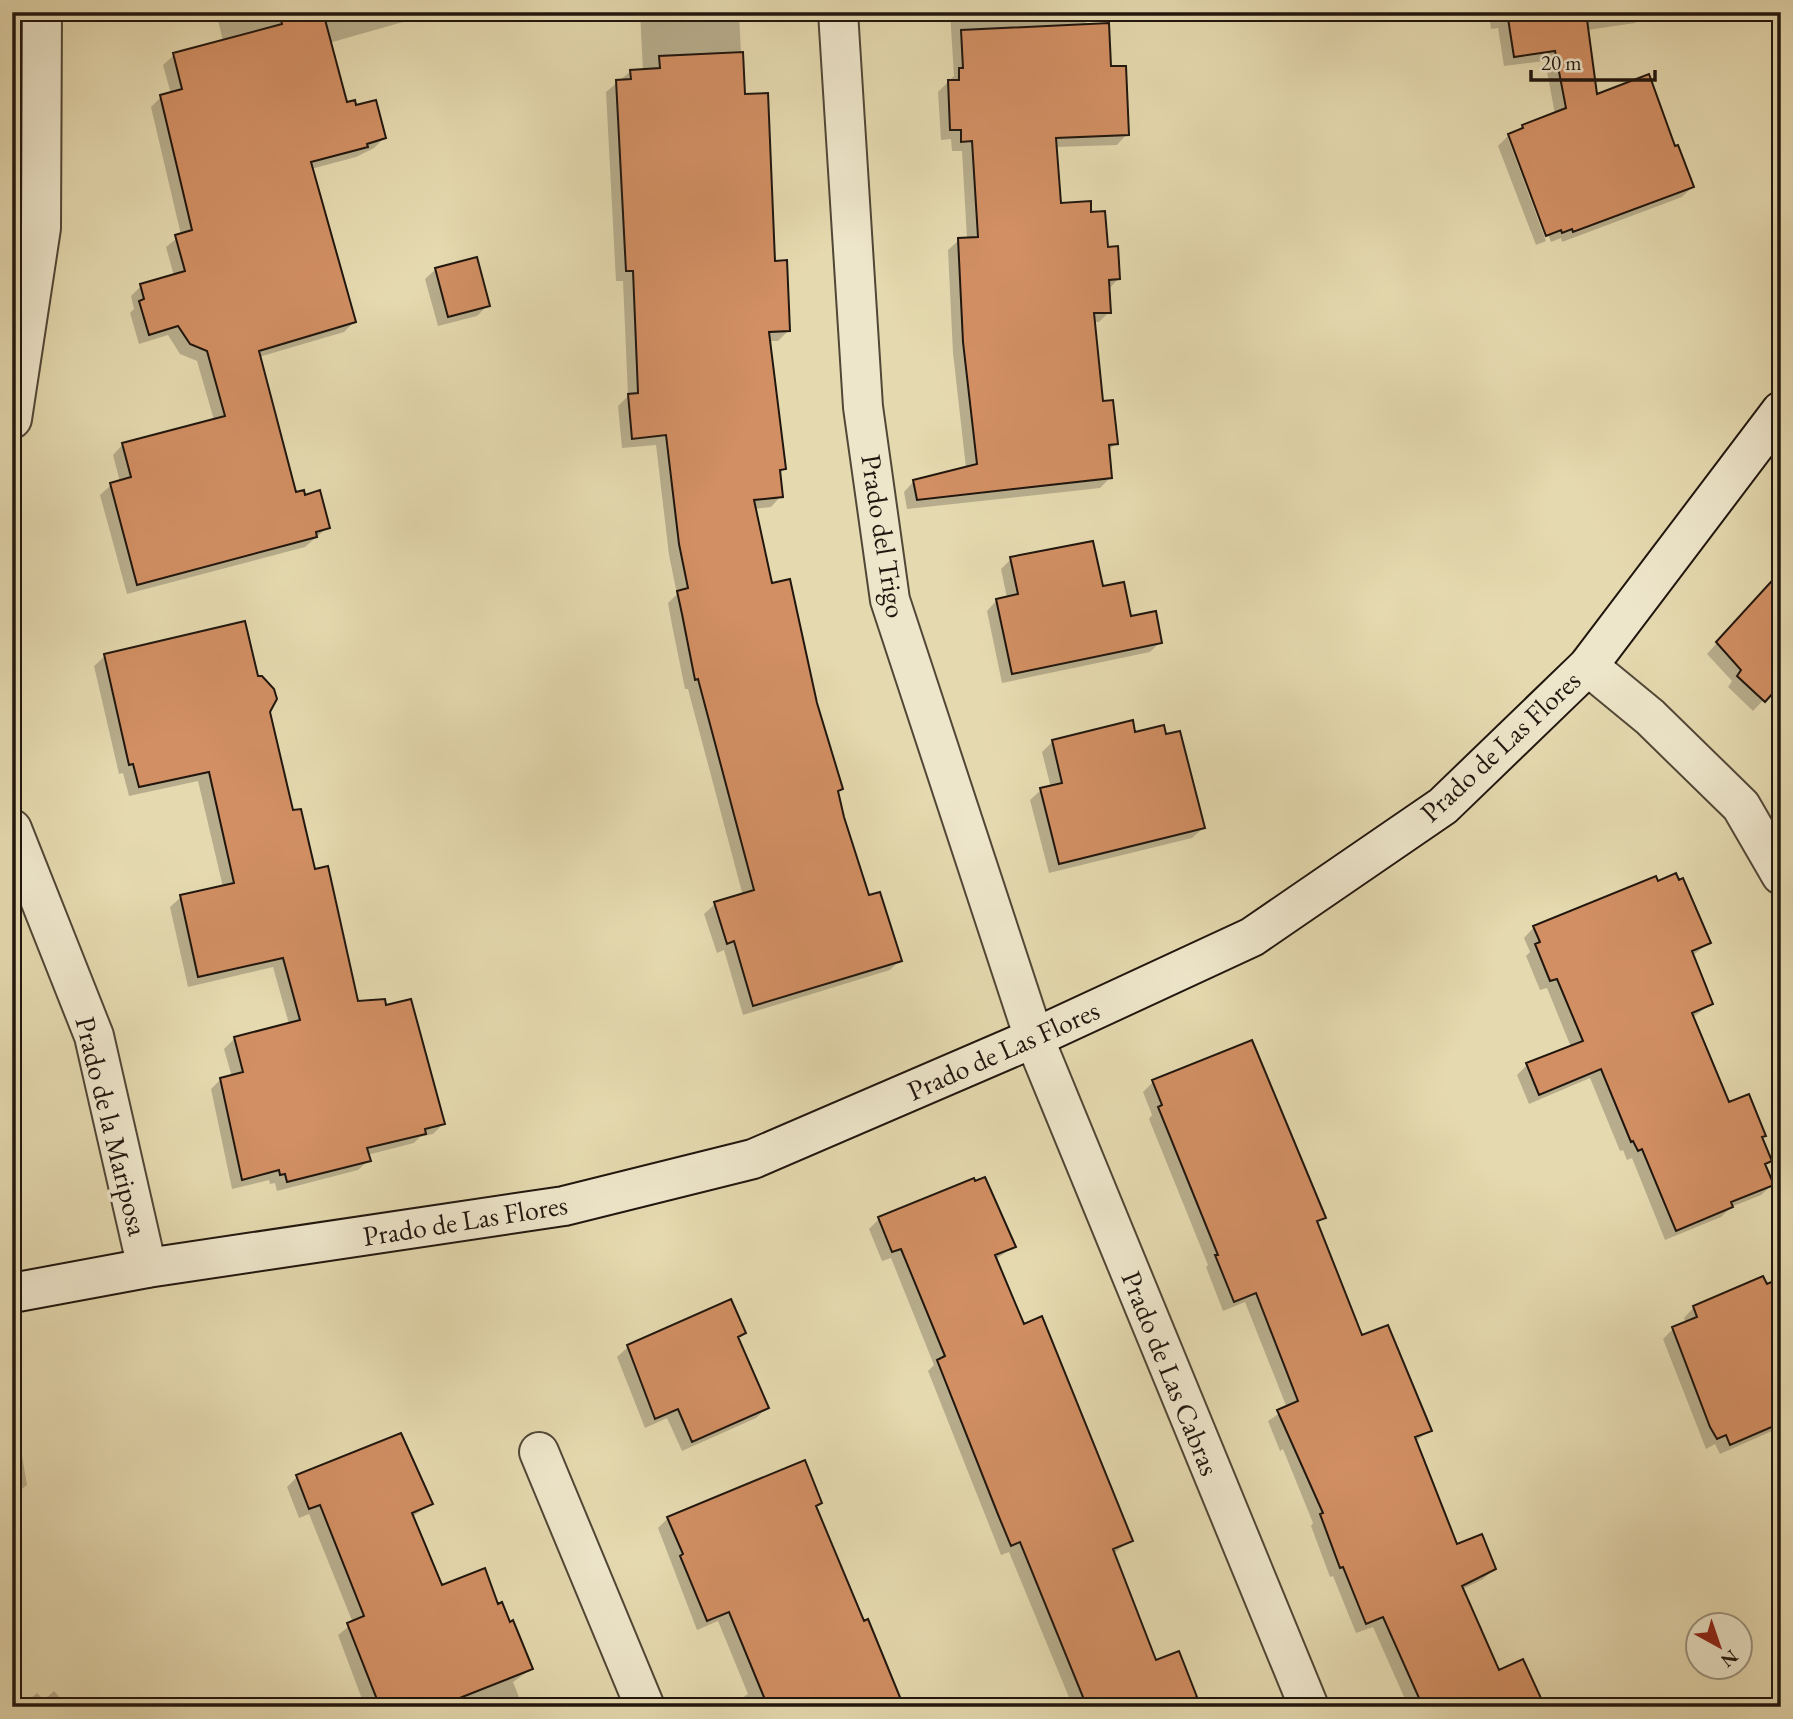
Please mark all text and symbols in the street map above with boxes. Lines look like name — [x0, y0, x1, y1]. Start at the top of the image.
scale bar — [1531, 38, 1655, 82]
text: 20 m — [1541, 49, 1582, 76]
street label: Prado del Trigo — [853, 452, 915, 620]
street label: Prado de Las Flores — [1412, 662, 1588, 830]
street label: Prado de Las Flores — [901, 992, 1105, 1108]
street label: Prado de la Mariposa — [67, 1013, 157, 1240]
street label: Prado de Las Flores — [360, 1186, 570, 1254]
street label: Prado de Las Cabras — [1114, 1265, 1228, 1481]
north arrow — [1685, 1610, 1755, 1680]
text: N — [1715, 1644, 1744, 1674]

